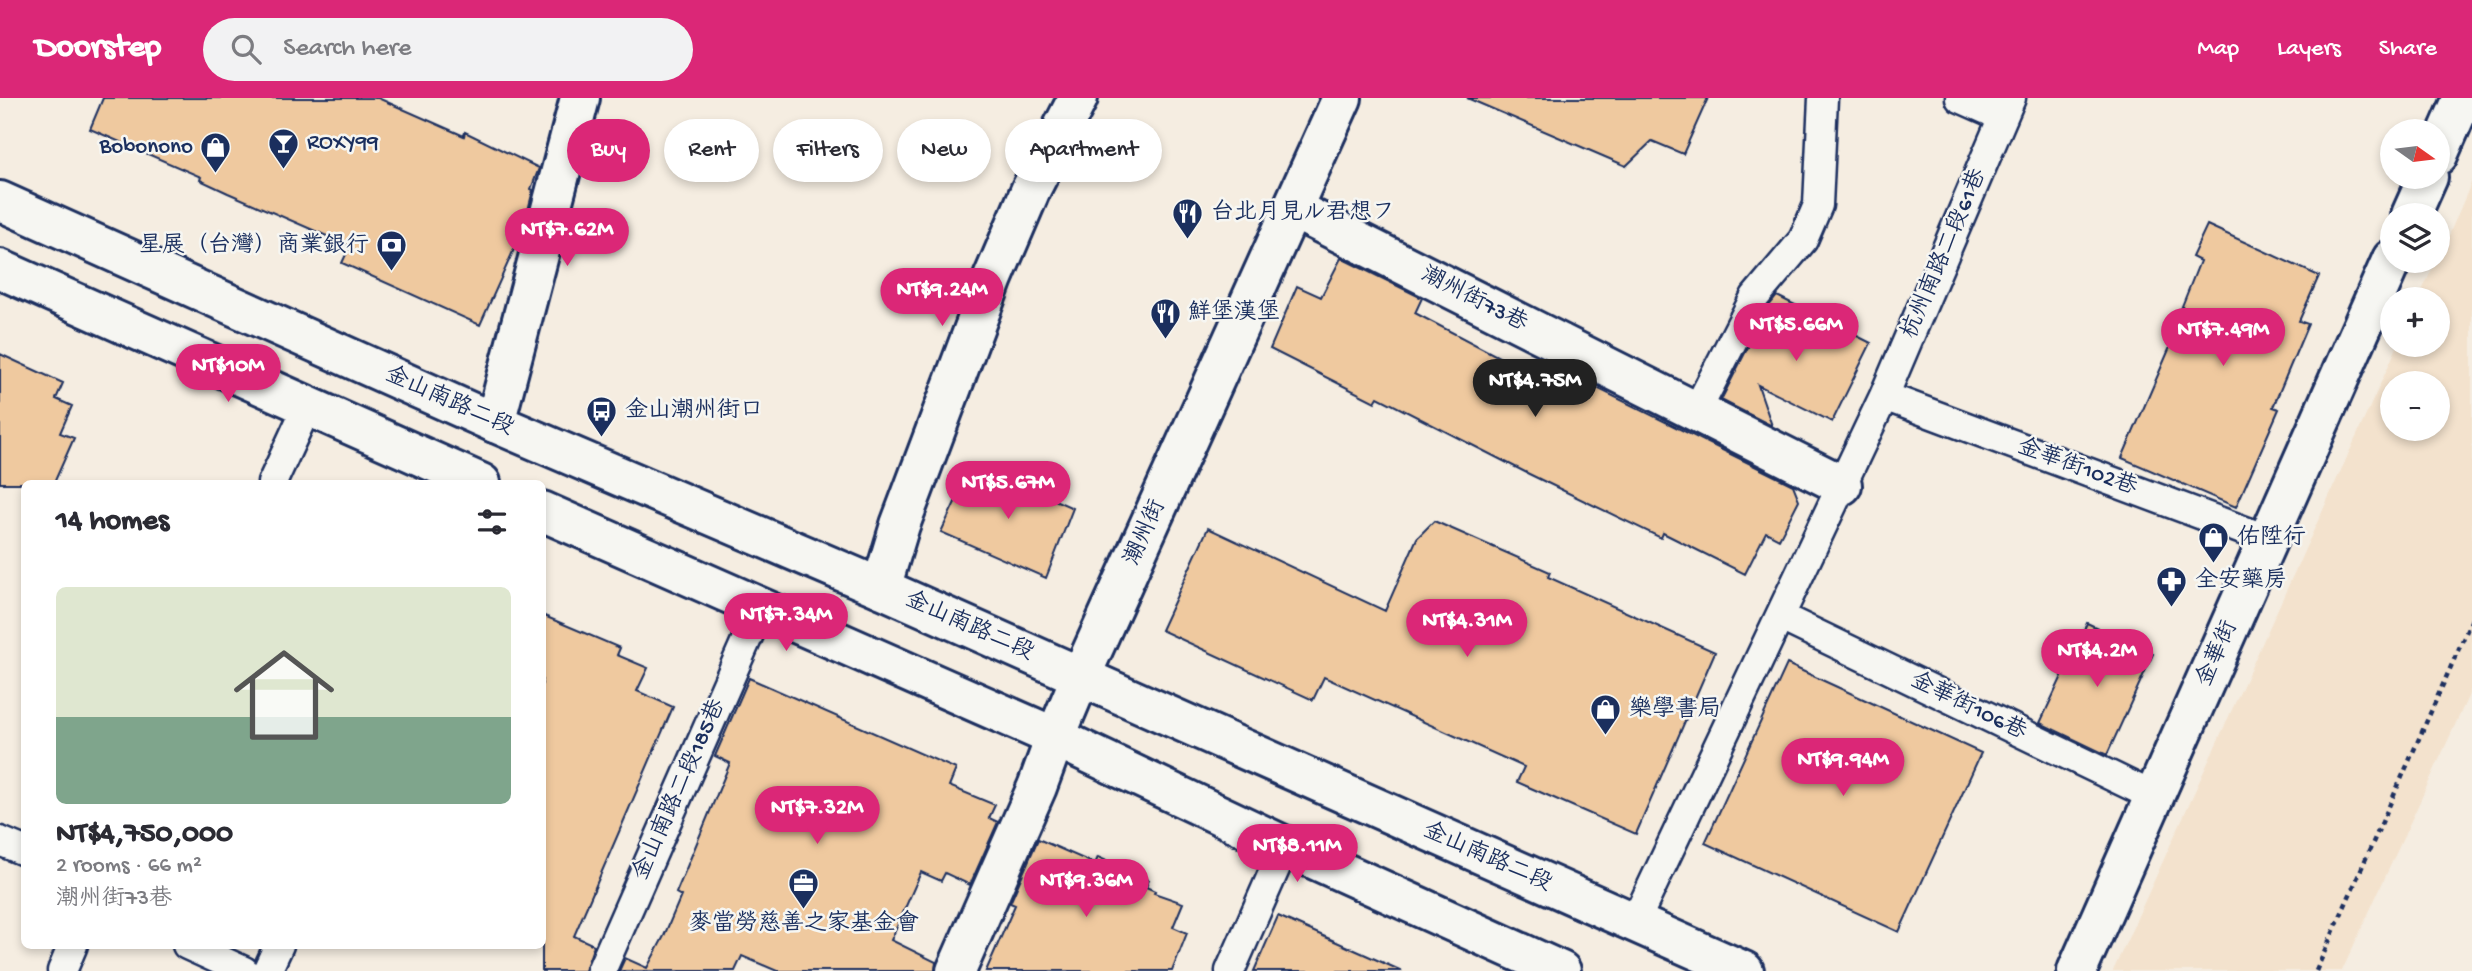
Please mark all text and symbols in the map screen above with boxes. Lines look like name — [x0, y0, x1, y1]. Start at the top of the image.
search box — [203, 18, 693, 81]
text: Doorstep — [35, 30, 161, 68]
icon: search — [227, 30, 265, 68]
text: Search here — [283, 34, 411, 65]
text: Map — [2197, 35, 2239, 64]
text: Layers — [2277, 35, 2341, 64]
text: Share — [2379, 35, 2437, 64]
chip: Buy — [567, 119, 650, 182]
chip: Rent — [664, 119, 759, 182]
chip: Filters — [773, 119, 883, 182]
chip: New — [897, 119, 991, 182]
chip: Apartment — [1005, 119, 1162, 182]
north arrow — [2380, 119, 2450, 189]
map controls — [2380, 119, 2450, 441]
bar icon: ROXY99 — [267, 126, 301, 170]
shop icon: Bobonono — [199, 130, 233, 174]
place label: ROXY99 — [307, 130, 379, 157]
place label: Bobonono — [98, 134, 193, 161]
street label: 杭州南路二段61巷 — [1896, 164, 1993, 343]
restaurant icon: 台北月見ル君想フ — [1171, 196, 1205, 240]
place label: 台北月見ル君想フ — [1211, 198, 1395, 227]
button: layers — [2380, 203, 2450, 273]
pin: NT$7.62M — [495, 208, 639, 268]
text: NT$7.62M — [521, 217, 613, 244]
bank icon: 星展（台灣）商業銀行 — [375, 229, 409, 273]
place label: 星展（台灣）商業銀行 — [139, 231, 369, 260]
street label: 潮州街73巷 — [1416, 261, 1533, 339]
pin: NT$9.24M — [870, 268, 1014, 328]
text: NT$9.24M — [896, 277, 988, 304]
button: + — [2380, 287, 2450, 357]
restaurant icon: 鮮堡漢堡 — [1148, 296, 1182, 340]
place label: 鮮堡漢堡 — [1188, 299, 1280, 327]
pin: NT$5.66M — [1724, 303, 1868, 363]
pin: NT$7.49M — [2151, 308, 2295, 368]
text: NT$5.66M — [1750, 312, 1842, 339]
text: NT$7.49M — [2177, 317, 2269, 344]
pin: NT$10M — [171, 344, 285, 404]
text: NT$10M — [192, 353, 264, 380]
pin: NT$4.75M — [1463, 360, 1607, 419]
street label: 金山南路二段 — [380, 361, 518, 442]
text: NT$4.75M — [1489, 368, 1581, 395]
button: − — [2380, 371, 2450, 441]
bus stop icon: 金山潮州街口 — [585, 394, 619, 438]
place label: 金山潮州街口 — [625, 397, 763, 425]
street label: 金華街102巷 — [2013, 433, 2142, 503]
pin: NT$5.67M — [936, 462, 1080, 521]
text: NT$5.67M — [961, 470, 1055, 497]
street label: 潮州街 — [1119, 496, 1172, 570]
icon: filters — [473, 503, 511, 541]
text: 14 homes — [56, 505, 169, 540]
shop icon: 佑陞行 — [2197, 521, 2231, 565]
place label: 佑陞行 — [2237, 524, 2306, 552]
pharmacy icon: 全安藥房 — [2155, 564, 2189, 608]
place label: 全安藥房 — [2195, 567, 2287, 595]
street label: 金山南路二段 — [900, 586, 1038, 667]
pin: NT$7.34M — [714, 594, 858, 653]
pin: NT$4.31M — [1395, 600, 1539, 659]
text: NT$7.34M — [740, 602, 832, 629]
text: NT$4.31M — [1422, 608, 1512, 635]
street label: 金華街 — [2191, 617, 2244, 691]
pin: NT$4.2M — [2032, 630, 2162, 689]
icon: home — [221, 632, 347, 758]
text: NT$4.2M — [2057, 638, 2137, 665]
street label: 金華街106巷 — [1905, 666, 2032, 747]
shop icon: 樂學書局 — [1589, 693, 1623, 737]
street label: 金山南路二段185巷 — [627, 694, 732, 885]
place label: 樂學書局 — [1629, 695, 1721, 724]
pin: NT$9.94M — [1771, 738, 1915, 798]
text: NT$9.94M — [1797, 747, 1889, 774]
pin: NT$7.32M — [745, 786, 889, 846]
text: NT$7.32M — [771, 795, 863, 822]
street label: 金山南路二段 — [1418, 817, 1556, 898]
text: NT$4,750,000 — [56, 818, 233, 853]
pin: NT$8.11M — [1225, 824, 1369, 884]
text: NT$8.11M — [1253, 833, 1341, 860]
text: 2 rooms · 66 m² — [56, 853, 202, 880]
pin: NT$9.36M — [1014, 860, 1158, 919]
office icon: 麥當勞慈善之家基金會 — [787, 866, 821, 910]
text: NT$9.36M — [1040, 868, 1132, 895]
text: 潮州街73巷 — [56, 886, 172, 913]
place label: 麥當勞慈善之家基金會 — [689, 909, 919, 938]

